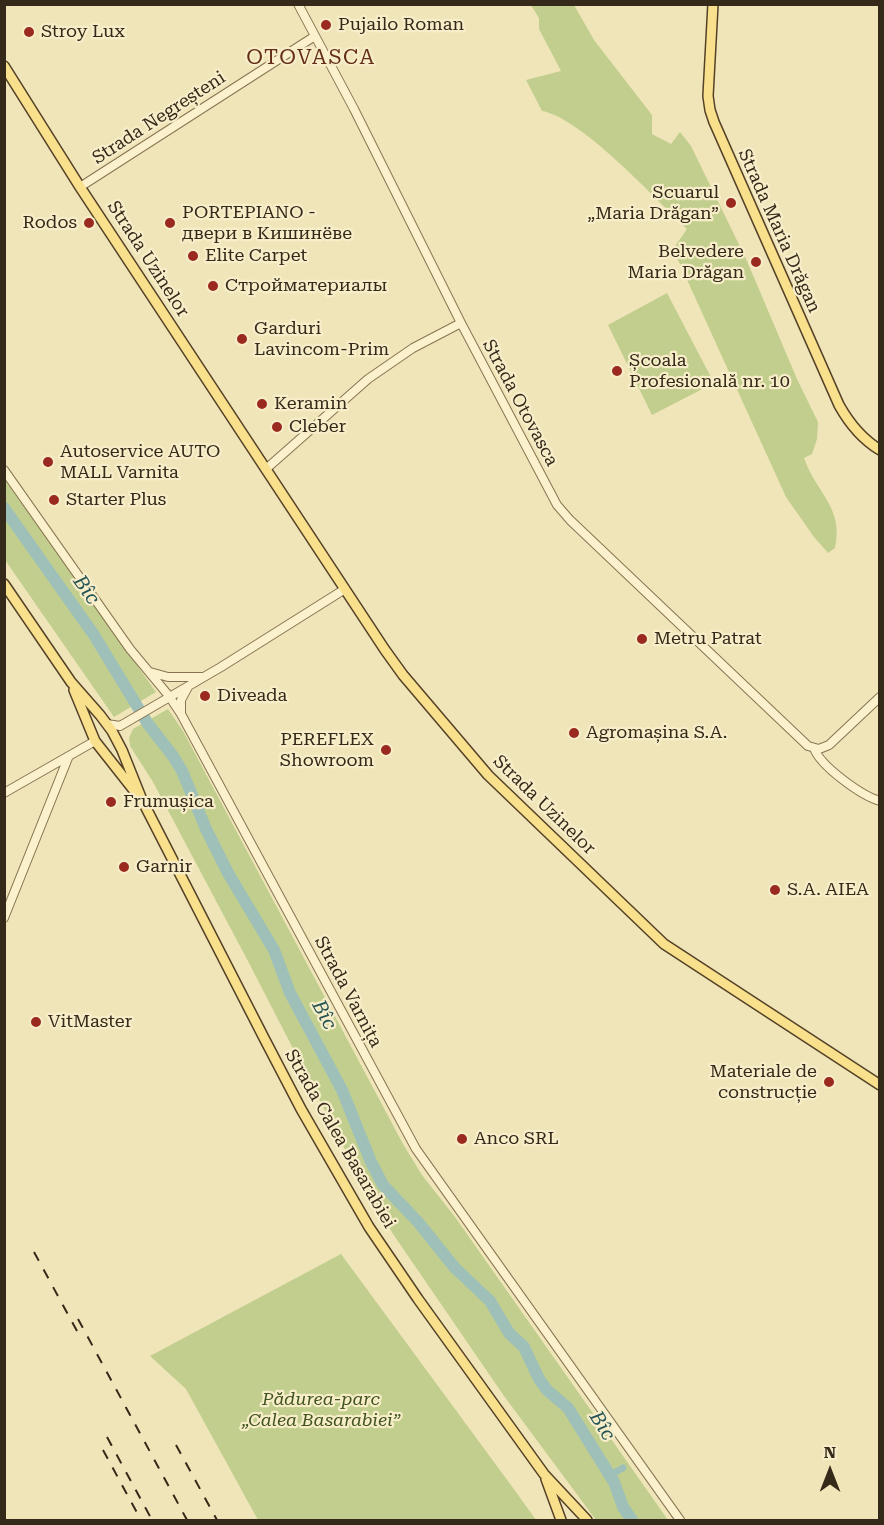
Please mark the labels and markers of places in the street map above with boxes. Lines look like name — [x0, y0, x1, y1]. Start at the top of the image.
place label: Pujailo Roman — [338, 14, 464, 36]
marker: Pujailo Roman — [319, 18, 333, 32]
place label: Stroy Lux — [41, 21, 125, 43]
marker: Stroy Lux — [22, 25, 36, 39]
place label: Scuarul „Maria Drăgan” — [588, 182, 719, 224]
marker: Scuarul „Maria Drăgan” — [724, 196, 738, 210]
place label: PORTEPIANO - двери в Кишинёве — [182, 202, 352, 244]
place label: Rodos — [23, 212, 77, 234]
marker: Rodos — [82, 216, 96, 230]
marker: PORTEPIANO - двери в Кишинёве — [163, 216, 177, 230]
place label: Belvedere Maria Drăgan — [628, 241, 744, 284]
place label: Elite Carpet — [205, 245, 307, 267]
marker: Elite Carpet — [186, 249, 200, 263]
marker: Belvedere Maria Drăgan — [749, 255, 763, 269]
place label: Стройматериалы — [225, 275, 387, 297]
marker: Стройматериалы — [206, 279, 220, 293]
place label: Garduri Lavincom-Prim — [254, 318, 389, 360]
marker: Garduri Lavincom-Prim — [235, 332, 249, 346]
place label: Școala Profesională nr. 10 — [629, 350, 790, 392]
marker: Școala Profesională nr. 10 — [610, 364, 624, 378]
place label: Keramin — [274, 393, 347, 415]
marker: Keramin — [255, 397, 269, 411]
place label: Cleber — [289, 416, 346, 438]
marker: Cleber — [270, 420, 284, 434]
place label: Autoservice AUTO MALL Varnita — [60, 441, 220, 484]
marker: Autoservice AUTO MALL Varnita — [41, 455, 55, 469]
place label: Starter Plus — [66, 489, 166, 511]
marker: Starter Plus — [47, 493, 61, 507]
place label: Metru Patrat — [654, 628, 762, 650]
marker: Metru Patrat — [635, 632, 649, 646]
place label: Diveada — [217, 685, 287, 707]
marker: Diveada — [198, 689, 212, 703]
place label: Agromașina S.A. — [586, 722, 727, 744]
marker: Agromașina S.A. — [567, 726, 581, 740]
place label: PEREFLEX Showroom — [280, 729, 374, 771]
marker: PEREFLEX Showroom — [379, 743, 393, 757]
place label: Frumușica — [123, 791, 214, 813]
marker: Frumușica — [104, 795, 118, 809]
place label: Garnir — [136, 856, 192, 878]
marker: Garnir — [117, 860, 131, 874]
place label: S.A. AIEA — [787, 879, 869, 901]
marker: S.A. AIEA — [768, 883, 782, 897]
place label: VitMaster — [48, 1011, 132, 1033]
marker: VitMaster — [29, 1015, 43, 1029]
place label: Materiale de construcție — [710, 1061, 817, 1104]
marker: Materiale de construcție — [822, 1075, 836, 1089]
place label: Anco SRL — [474, 1128, 559, 1150]
marker: Anco SRL — [455, 1132, 469, 1146]

